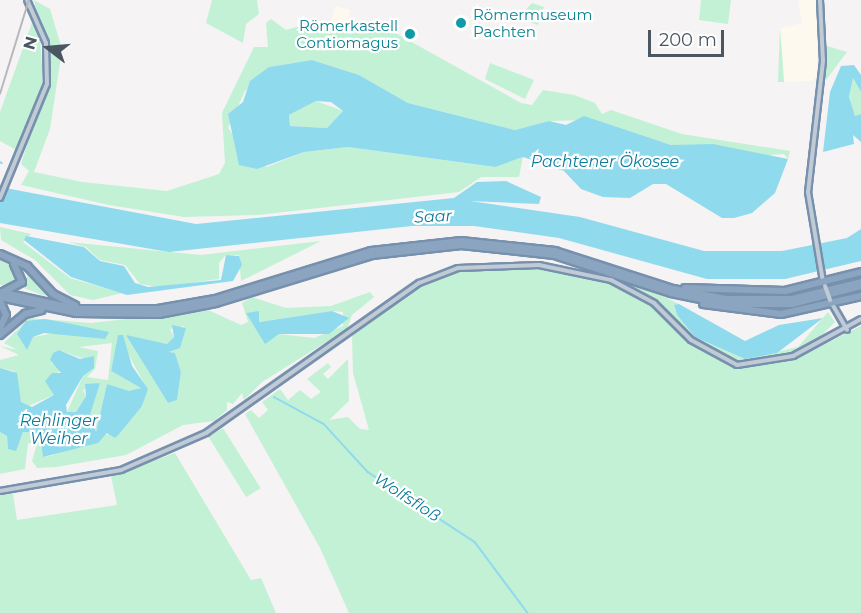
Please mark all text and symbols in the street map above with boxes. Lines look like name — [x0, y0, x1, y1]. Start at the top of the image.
place label: Römermuseum Pachten — [473, 5, 592, 40]
place label: Römerkastell Contiomagus — [296, 16, 398, 51]
marker: Römermuseum Pachten — [454, 16, 468, 30]
north arrow — [18, 18, 78, 78]
scale bar — [651, 18, 728, 56]
marker: Römerkastell Contiomagus — [403, 27, 417, 41]
text: 200 m — [659, 29, 717, 51]
text: N — [19, 34, 41, 52]
water label: Pachtener Ökosee — [531, 152, 679, 172]
water label: Saar — [414, 206, 452, 228]
water label: Rehlinger Weiher — [20, 411, 98, 449]
water label: Wolfsfloß — [370, 470, 444, 526]

